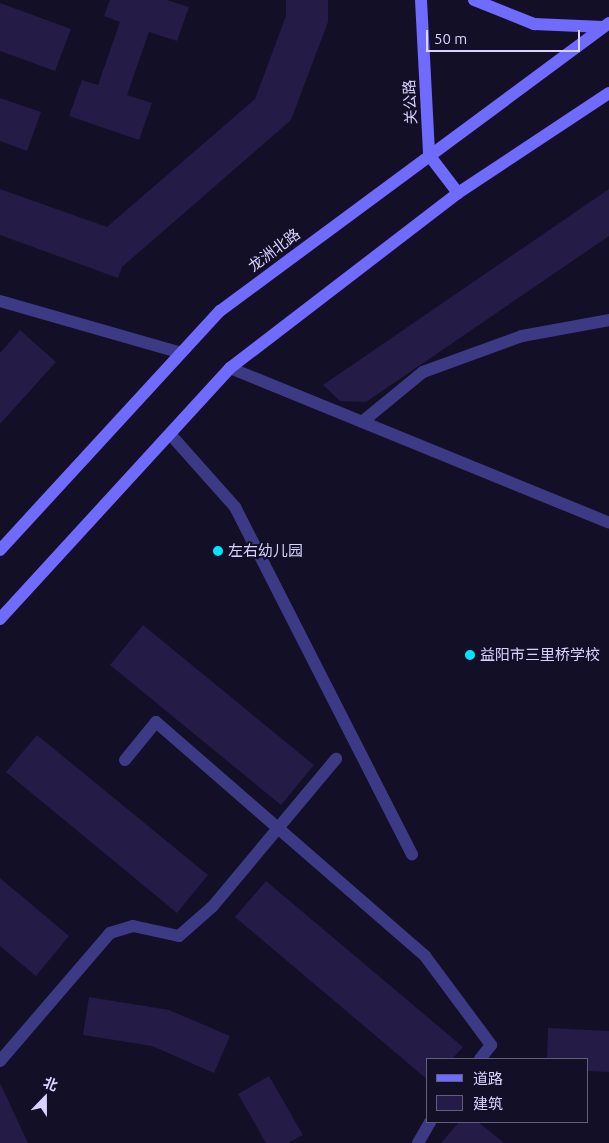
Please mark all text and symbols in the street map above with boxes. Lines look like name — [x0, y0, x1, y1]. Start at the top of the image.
scale bar — [429, 20, 583, 52]
text: 50 m — [434, 30, 467, 47]
street label: 关公路 — [400, 79, 420, 125]
street label: 龙洲北路 — [245, 225, 303, 275]
place label: 左右幼儿园 — [228, 542, 303, 560]
marker: 左右幼儿园 — [212, 545, 224, 557]
place label: 益阳市三里桥学校 — [480, 646, 600, 664]
marker: 益阳市三里桥学校 — [464, 649, 476, 661]
legend — [426, 1058, 589, 1123]
text: 道路 — [473, 1070, 503, 1087]
north arrow — [20, 1073, 70, 1123]
text: 北 — [41, 1074, 60, 1094]
text: 建筑 — [473, 1095, 503, 1112]

